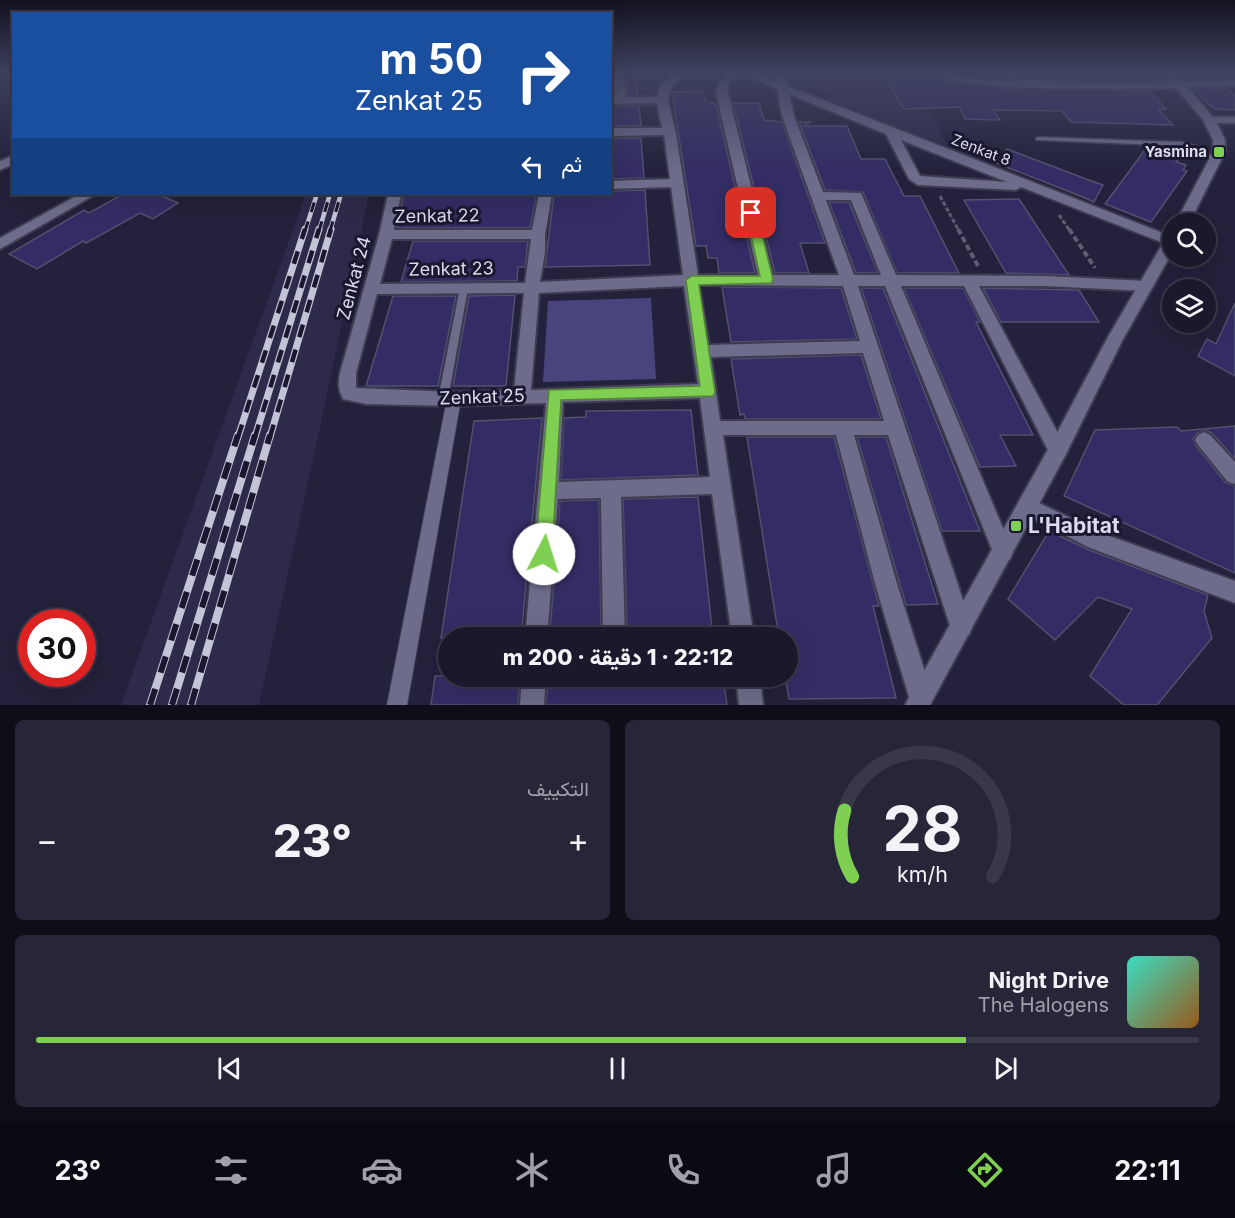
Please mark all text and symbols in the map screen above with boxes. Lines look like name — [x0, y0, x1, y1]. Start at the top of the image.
text: 50 m — [380, 33, 483, 84]
icon: right — [504, 36, 582, 114]
text: Zenkat 25 — [355, 84, 483, 117]
street label: Zenkat 8 — [949, 130, 1014, 170]
place label: Yasmina — [1145, 142, 1207, 161]
marker: Yasmina — [1212, 145, 1226, 159]
icon: left — [516, 150, 549, 183]
text: ثم — [561, 151, 582, 177]
pin — [725, 187, 776, 238]
icon: arrive — [734, 196, 767, 229]
street label: Zenkat 22 — [394, 204, 480, 227]
map controls — [1162, 213, 1216, 333]
button: search — [1162, 213, 1216, 267]
street label: Zenkat 24 — [332, 234, 375, 322]
street label: Zenkat 23 — [408, 257, 494, 280]
button: layers — [1162, 279, 1216, 333]
street label: Zenkat 25 — [439, 385, 525, 408]
place label: L'Habitat — [1028, 513, 1120, 538]
marker: L'Habitat — [1009, 519, 1023, 533]
position arrow — [512, 522, 576, 586]
speed limit sign: 30 — [18, 609, 96, 687]
text: 22:12 · 1 دقيقة · 200 m — [503, 644, 733, 670]
text: التكييف — [527, 777, 589, 801]
text: 28 — [883, 791, 962, 866]
text: 23° — [273, 813, 352, 868]
text: − — [36, 820, 58, 860]
text: + — [567, 820, 589, 860]
text: km/h — [897, 861, 948, 887]
text: Night Drive — [989, 967, 1109, 993]
text: The Halogens — [978, 993, 1109, 1017]
icon: previous — [213, 1052, 246, 1085]
icon: pause — [601, 1052, 634, 1085]
icon: next — [989, 1052, 1022, 1085]
icon: filters — [210, 1149, 252, 1191]
icon: car — [361, 1149, 403, 1191]
icon: climate — [511, 1149, 553, 1191]
icon: phone — [662, 1149, 704, 1191]
icon: music — [813, 1149, 855, 1191]
icon: directions — [964, 1149, 1006, 1191]
text: 23° — [54, 1154, 101, 1187]
text: 22:11 — [1114, 1154, 1181, 1187]

